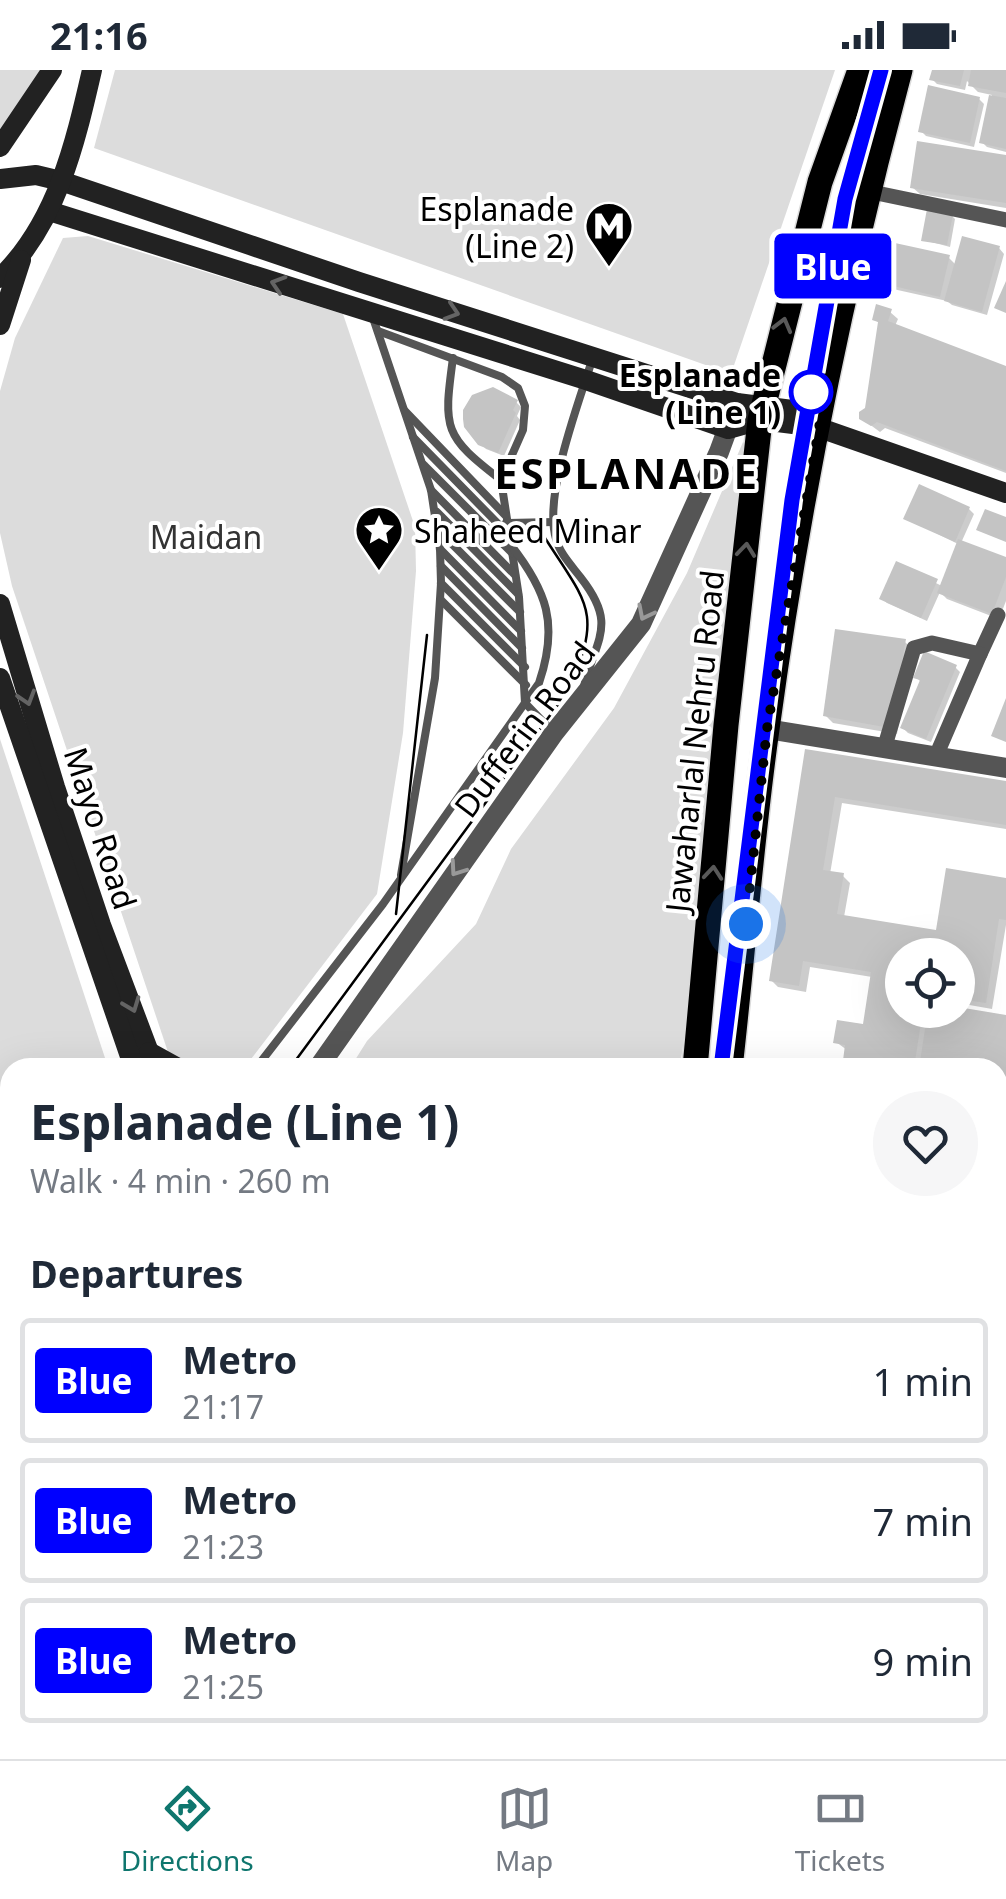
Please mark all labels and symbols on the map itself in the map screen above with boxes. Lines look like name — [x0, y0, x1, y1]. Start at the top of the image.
place label: Esplanade (Line 2) — [420, 187, 574, 267]
metro station icon: Esplanade (Line 2) — [583, 200, 635, 268]
line badge: Blue — [763, 234, 903, 298]
one-way arrow — [270, 275, 287, 295]
one-way arrow — [442, 300, 459, 320]
one-way arrow — [771, 317, 792, 335]
place label: Esplanade (Line 1) — [619, 353, 781, 433]
marker: Esplanade (Line 1) — [790, 371, 832, 413]
district label: ESPLANADE — [494, 444, 760, 501]
place icon: Shaheed Minar — [353, 504, 405, 572]
place label: Shaheed Minar — [414, 509, 641, 552]
park label: Maidan — [150, 515, 262, 558]
one-way arrow — [735, 541, 756, 557]
street label: Jawaharlal Nehru Road — [654, 568, 733, 917]
one-way arrow — [638, 603, 657, 621]
street label: Dufferin Road — [444, 632, 604, 826]
one-way arrow — [15, 689, 36, 706]
street label: Mayo Road — [55, 742, 147, 914]
one-way arrow — [451, 858, 469, 877]
one-way arrow — [701, 865, 723, 881]
your location — [721, 899, 771, 949]
one-way arrow — [120, 996, 141, 1013]

